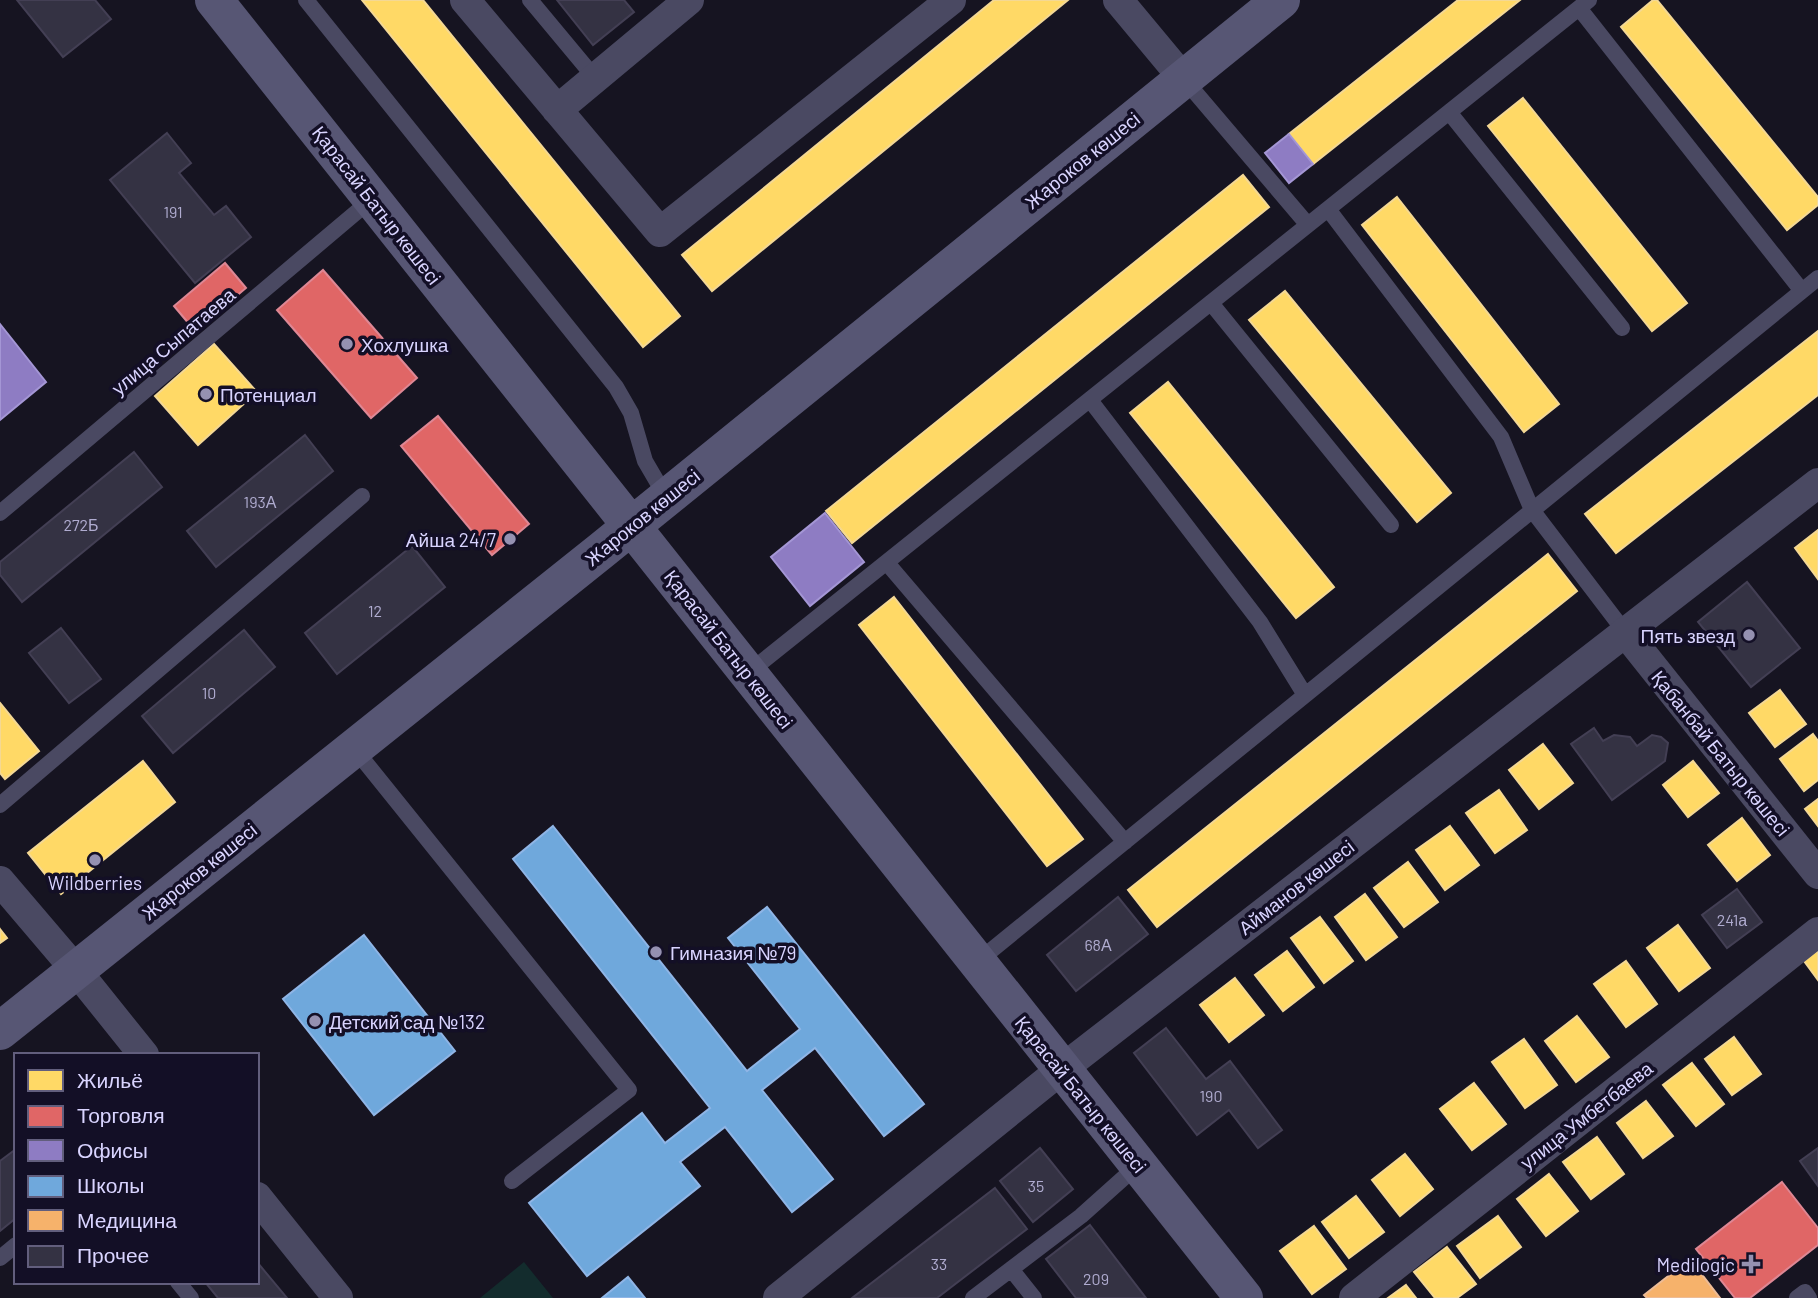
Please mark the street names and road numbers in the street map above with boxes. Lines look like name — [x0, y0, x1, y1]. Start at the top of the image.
street label: Жароков көшесі — [1020, 107, 1144, 213]
street label: Қарасай Батыр көшесі — [308, 121, 446, 289]
street label: улица Сыпатаева — [107, 282, 240, 399]
street label: Жароков көшесі — [580, 464, 704, 570]
street label: Қарасай Батыр көшесі — [660, 565, 798, 733]
street label: Қабанбай Батыр көшесі — [1647, 666, 1795, 840]
street label: Жароков көшесі — [137, 818, 261, 924]
street label: Айманов көшесі — [1234, 835, 1358, 939]
street label: Қарасай Батыр көшесі — [1011, 1011, 1151, 1177]
street label: улица Умбетбаева — [1515, 1056, 1657, 1174]

